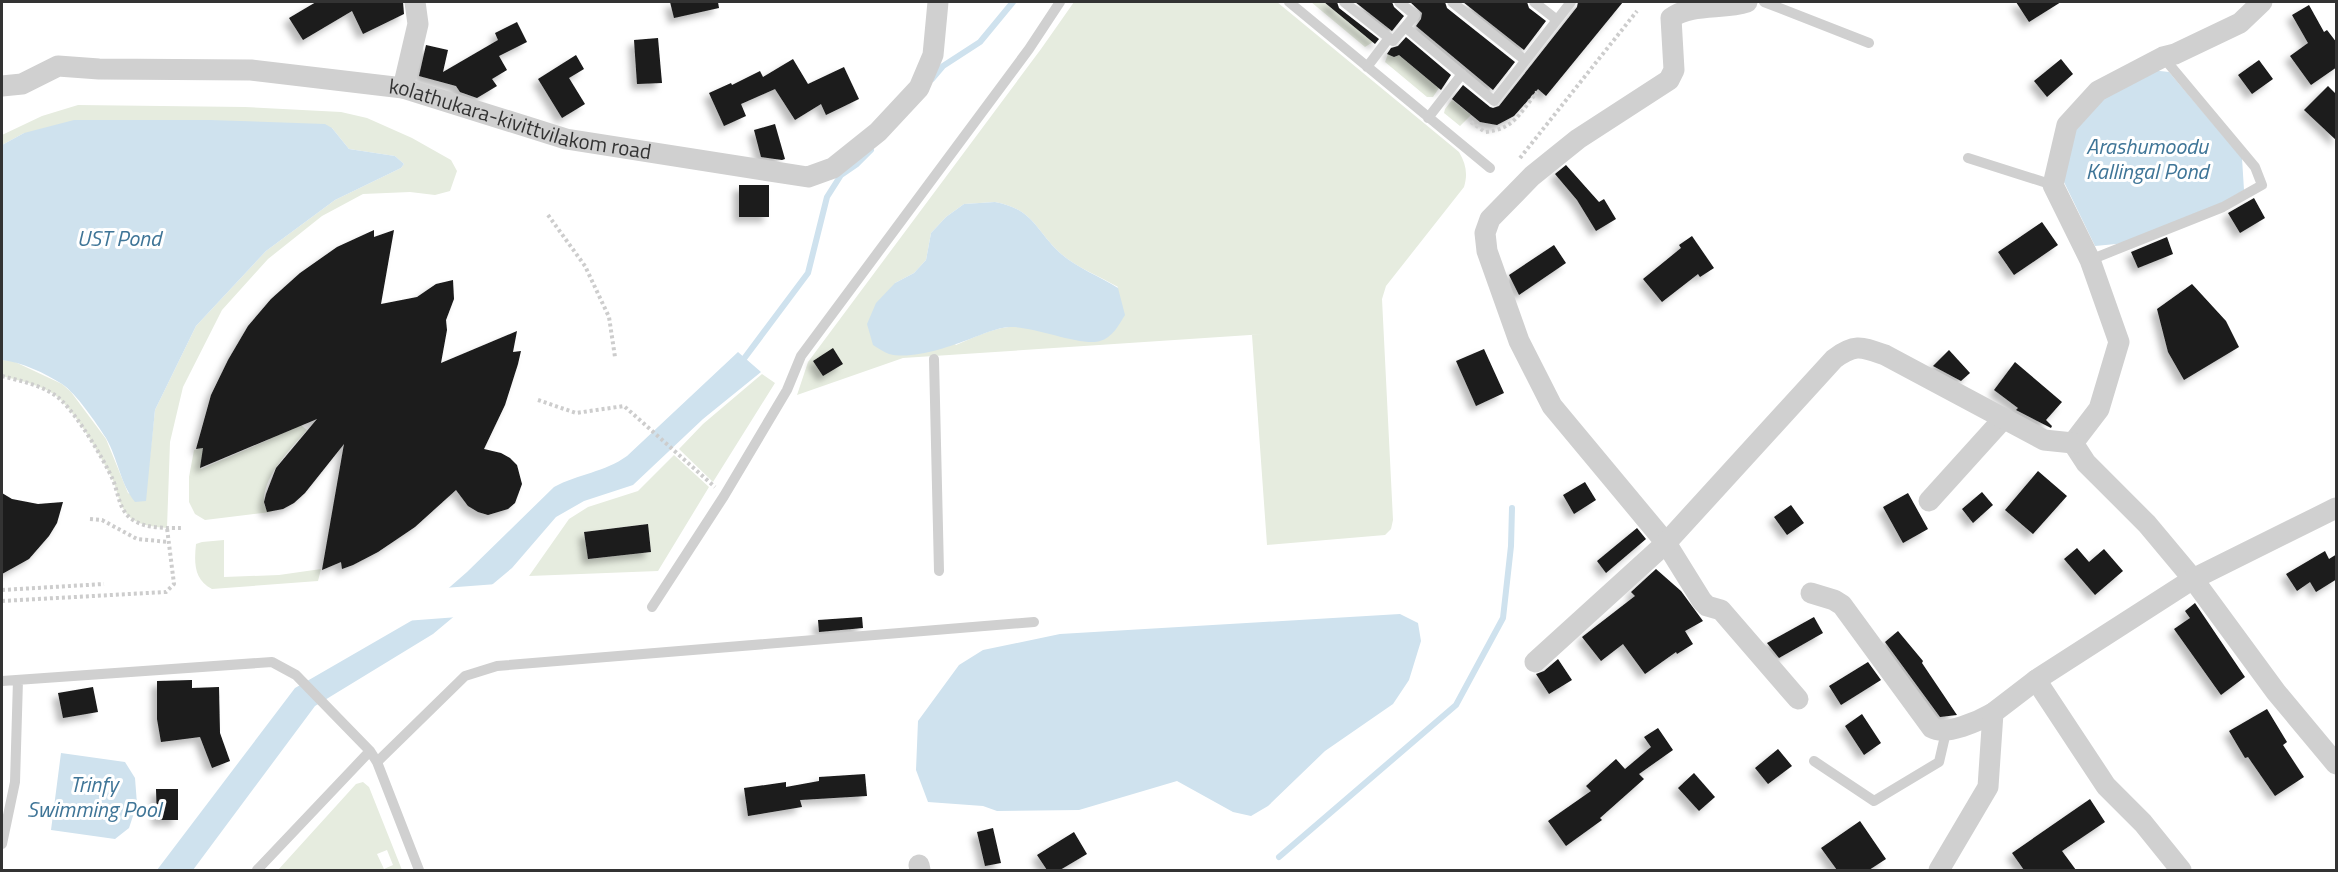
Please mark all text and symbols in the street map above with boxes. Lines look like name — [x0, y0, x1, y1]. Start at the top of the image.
street label: kolathukara-kivittvilakom road — [387, 69, 654, 167]
water label: Arashumoodu Kallingal Pond — [2086, 129, 2211, 188]
water label: UST Pond — [77, 221, 164, 255]
water label: Trinfy Swimming Pool — [27, 767, 164, 826]

